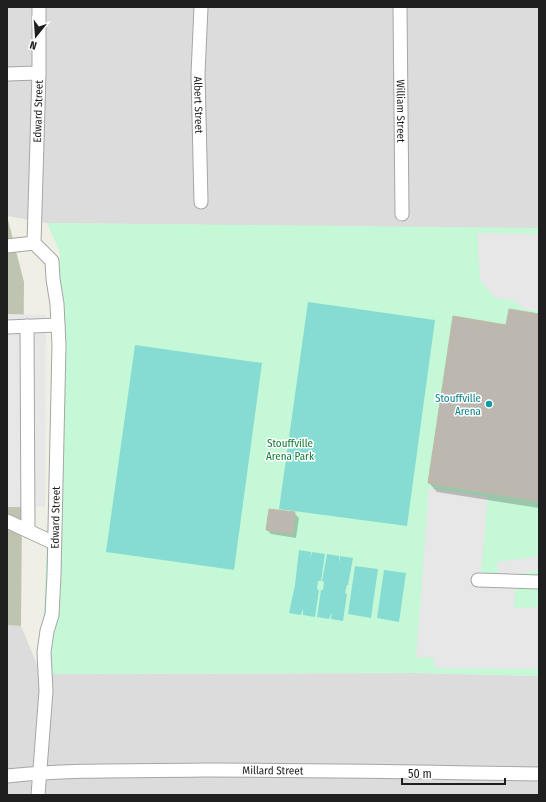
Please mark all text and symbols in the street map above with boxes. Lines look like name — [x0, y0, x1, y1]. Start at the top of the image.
north arrow — [16, 16, 56, 56]
text: N — [28, 38, 38, 52]
street label: Albert Street — [192, 76, 206, 134]
street label: William Street — [394, 79, 408, 143]
street label: Edward Street — [30, 80, 45, 143]
place label: Stouffville Arena — [435, 392, 481, 418]
marker: Stouffville Arena — [484, 399, 494, 409]
park label: Stouffville Arena Park — [266, 437, 315, 463]
street label: Edward Street — [48, 486, 62, 549]
scale bar — [402, 760, 505, 786]
street label: Millard Street — [242, 764, 304, 777]
text: 50 m — [408, 767, 432, 781]

